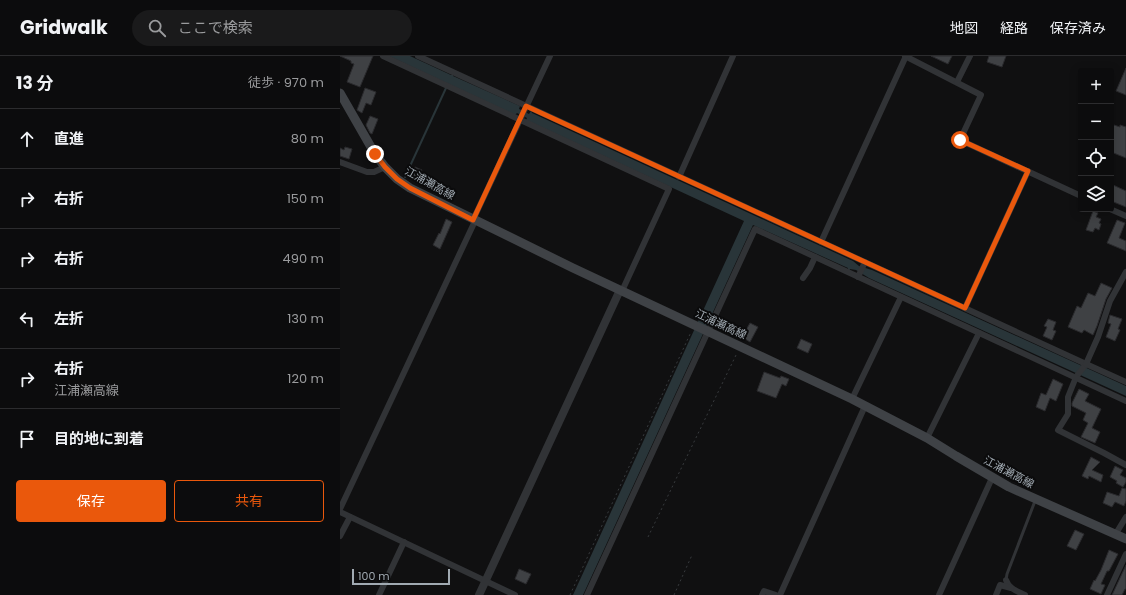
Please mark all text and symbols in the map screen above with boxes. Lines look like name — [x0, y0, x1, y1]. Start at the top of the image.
search box — [132, 10, 412, 46]
text: Gridwalk — [20, 14, 108, 41]
icon: search — [146, 17, 168, 39]
text: ここで検索 — [178, 17, 253, 38]
text: 地図 — [950, 18, 978, 38]
text: 経路 — [1000, 18, 1028, 38]
text: 保存済み — [1050, 18, 1106, 38]
map controls — [1078, 68, 1114, 212]
button: + — [1078, 68, 1114, 104]
text: 13 分 — [16, 71, 53, 95]
text: 徒歩 · 970 m — [248, 73, 324, 92]
button: − — [1078, 104, 1114, 140]
icon: ahead — [16, 128, 38, 150]
text: 直進 — [54, 128, 84, 149]
text: 80 m — [291, 129, 324, 148]
route start — [951, 131, 969, 149]
button: locate — [1078, 140, 1114, 176]
route end — [366, 145, 384, 163]
street label: 江浦瀬高線 — [402, 163, 458, 203]
button: layers — [1078, 176, 1114, 212]
icon: right — [16, 188, 38, 210]
text: 右折 — [54, 188, 84, 209]
text: 150 m — [287, 189, 324, 208]
icon: right — [16, 248, 38, 270]
text: 右折 — [54, 248, 84, 269]
text: 490 m — [283, 249, 324, 268]
street label: 江浦瀬高線 — [693, 305, 749, 343]
icon: left — [16, 308, 38, 330]
text: 左折 — [54, 308, 84, 329]
text: 130 m — [287, 309, 324, 328]
text: 右折 — [54, 358, 84, 379]
icon: right — [16, 368, 38, 390]
text: 120 m — [287, 369, 324, 388]
text: 江浦瀬高線 — [54, 381, 119, 400]
icon: arrive — [16, 428, 38, 450]
text: 目的地に到着 — [54, 428, 144, 449]
street label: 江浦瀬高線 — [981, 452, 1037, 492]
button: 保存 — [16, 480, 166, 522]
button: 共有 — [174, 480, 324, 522]
scale bar — [352, 567, 450, 586]
text: 100 m — [358, 568, 390, 584]

